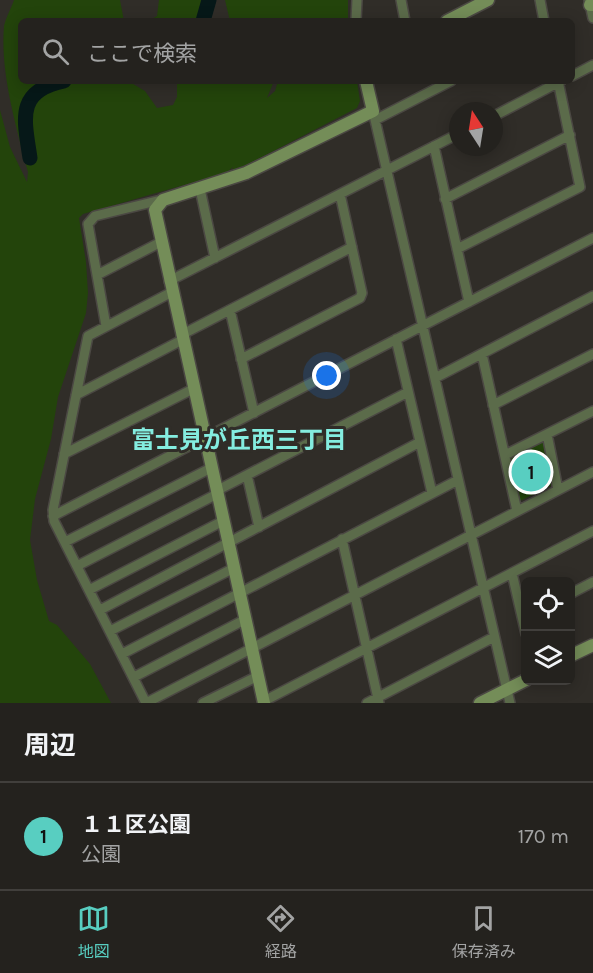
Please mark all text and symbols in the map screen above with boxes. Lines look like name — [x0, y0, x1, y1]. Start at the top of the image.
search box — [18, 18, 575, 84]
icon: search — [39, 35, 72, 68]
text: ここで検索 — [87, 41, 197, 67]
north arrow — [449, 102, 503, 156]
your location — [312, 361, 341, 390]
district label: 富士見が丘西三丁目 — [131, 426, 347, 454]
pin: 1 — [512, 450, 550, 494]
map controls — [521, 577, 575, 685]
button: locate — [521, 577, 575, 631]
button: layers — [521, 631, 575, 685]
text: 周辺 — [24, 730, 76, 761]
text: １１区公園 — [81, 812, 191, 838]
text: 1 — [40, 825, 47, 848]
text: 170 m — [518, 825, 569, 848]
text: 公園 — [81, 843, 121, 866]
tab: 地図 — [77, 902, 110, 962]
tab: 経路 — [264, 902, 297, 962]
tab: 保存済み — [452, 902, 516, 962]

